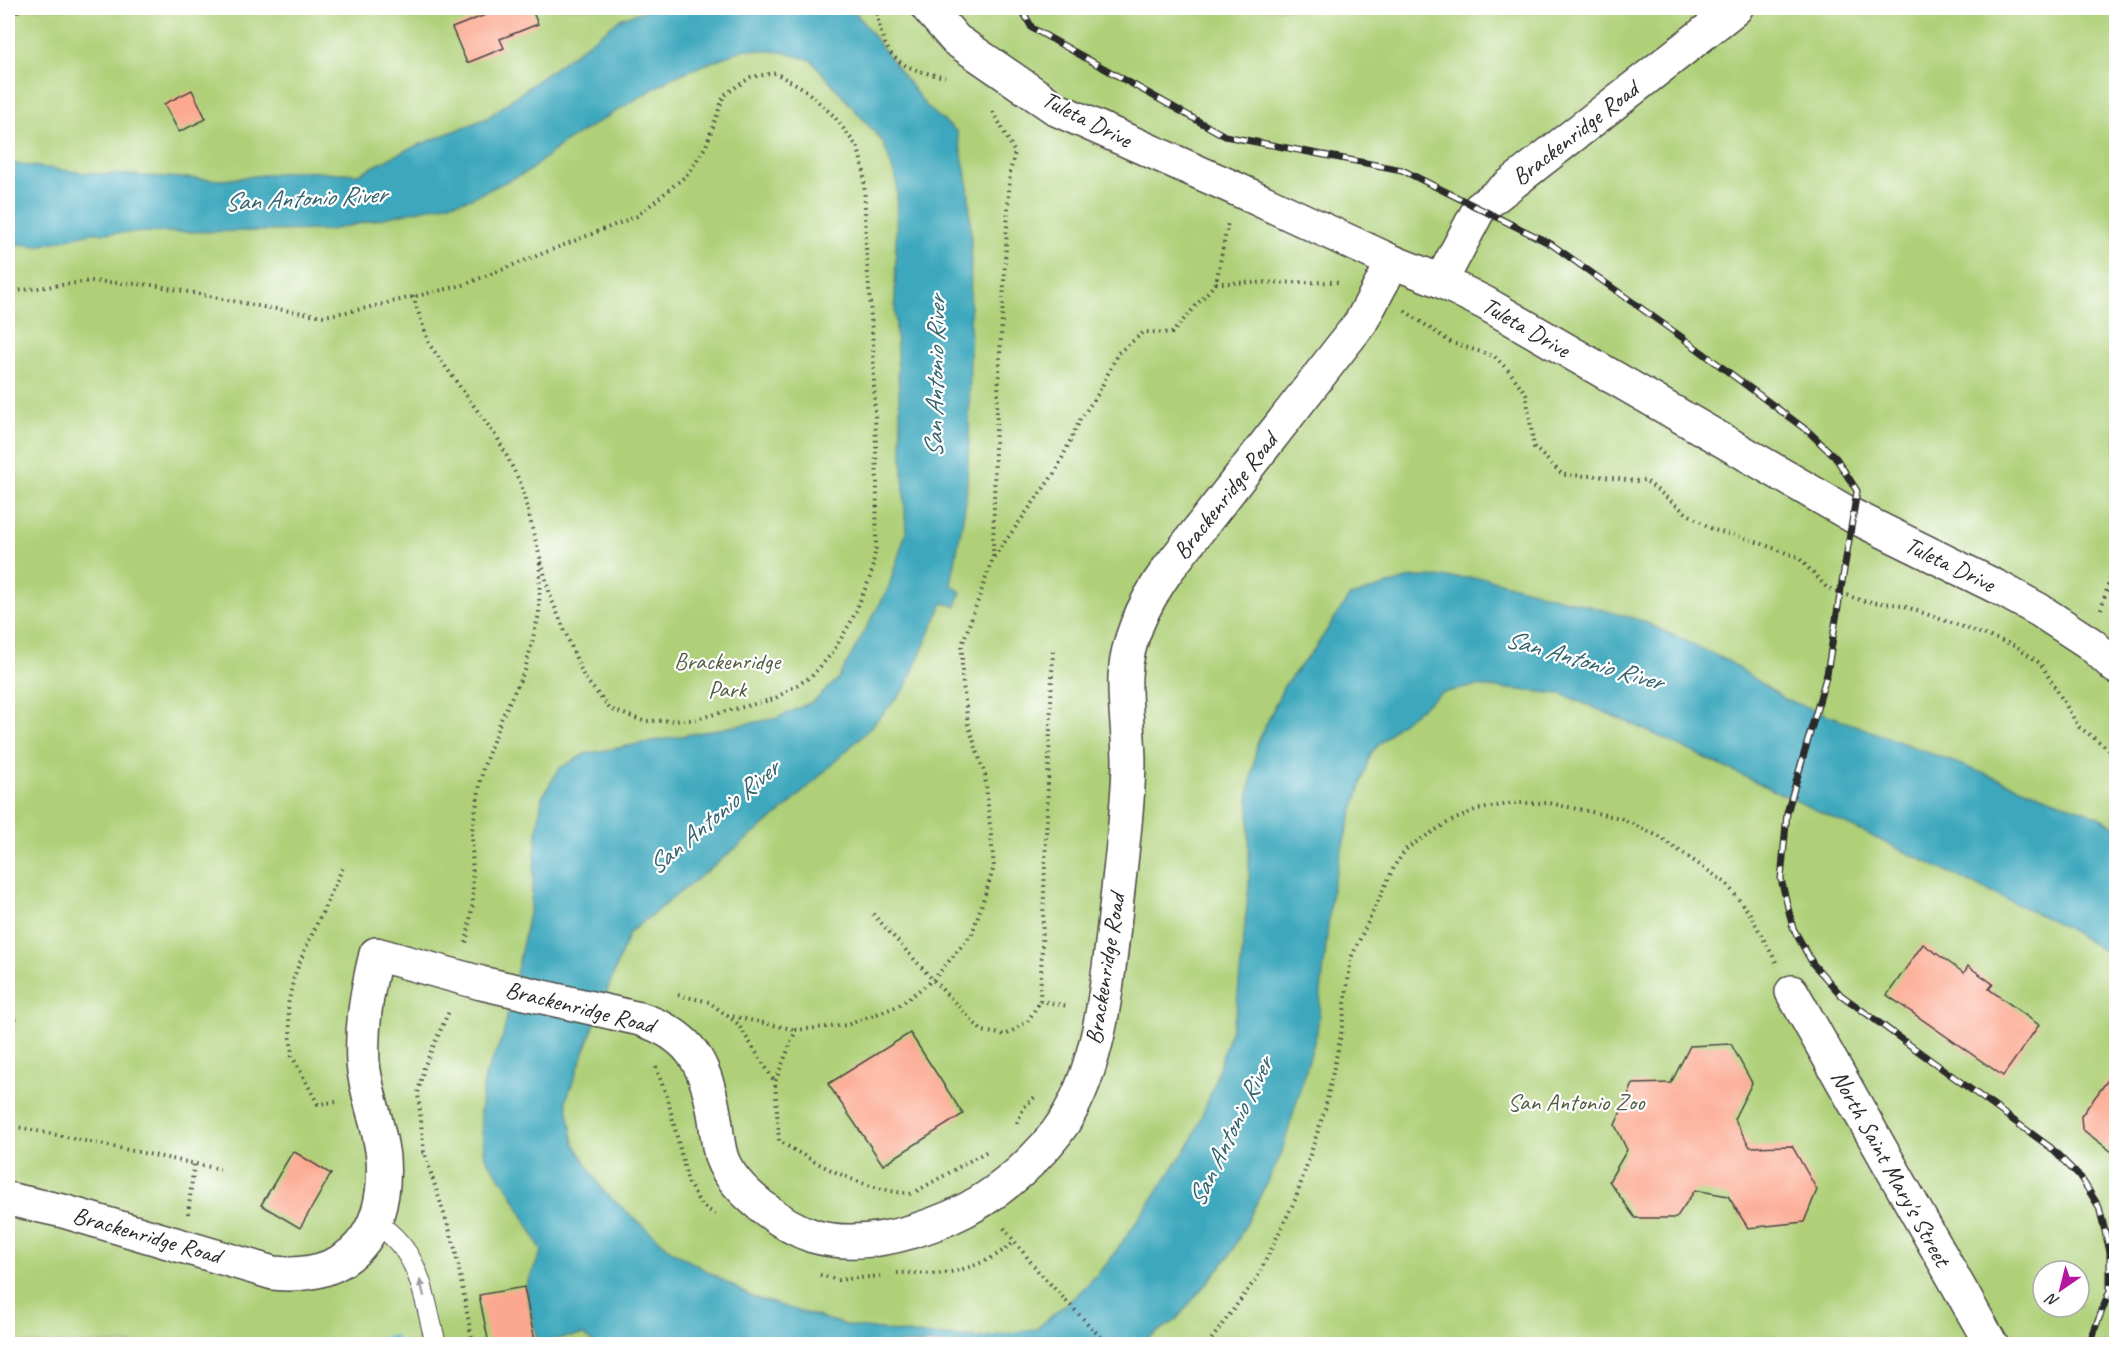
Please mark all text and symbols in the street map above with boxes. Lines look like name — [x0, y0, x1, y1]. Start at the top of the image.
street label: Brackenridge Road — [1506, 72, 1647, 192]
street label: Tuleta Drive — [1037, 84, 1139, 155]
water label: San Antonio River — [223, 177, 391, 219]
street label: Tuleta Drive — [1477, 290, 1577, 365]
water label: San Antonio River — [917, 291, 953, 458]
street label: Brackenridge Road — [1166, 424, 1286, 565]
street label: Tuleta Drive — [1900, 529, 2002, 600]
water label: San Antonio River — [1502, 622, 1671, 699]
park label: Brackenridge Park — [674, 646, 782, 704]
water label: San Antonio River — [641, 749, 789, 882]
street label: Brackenridge Road — [1078, 888, 1132, 1047]
street label: Brackenridge Road — [502, 974, 661, 1041]
water label: San Antonio River — [1180, 1048, 1282, 1212]
street label: North Saint Mary's Street — [1825, 1065, 1958, 1273]
park label: San Antonio Zoo — [1508, 1087, 1646, 1117]
street label: Brackenridge Road — [70, 1200, 228, 1271]
north arrow — [2031, 1259, 2091, 1319]
one-way arrow — [416, 1279, 426, 1297]
text: N — [2041, 1288, 2063, 1312]

